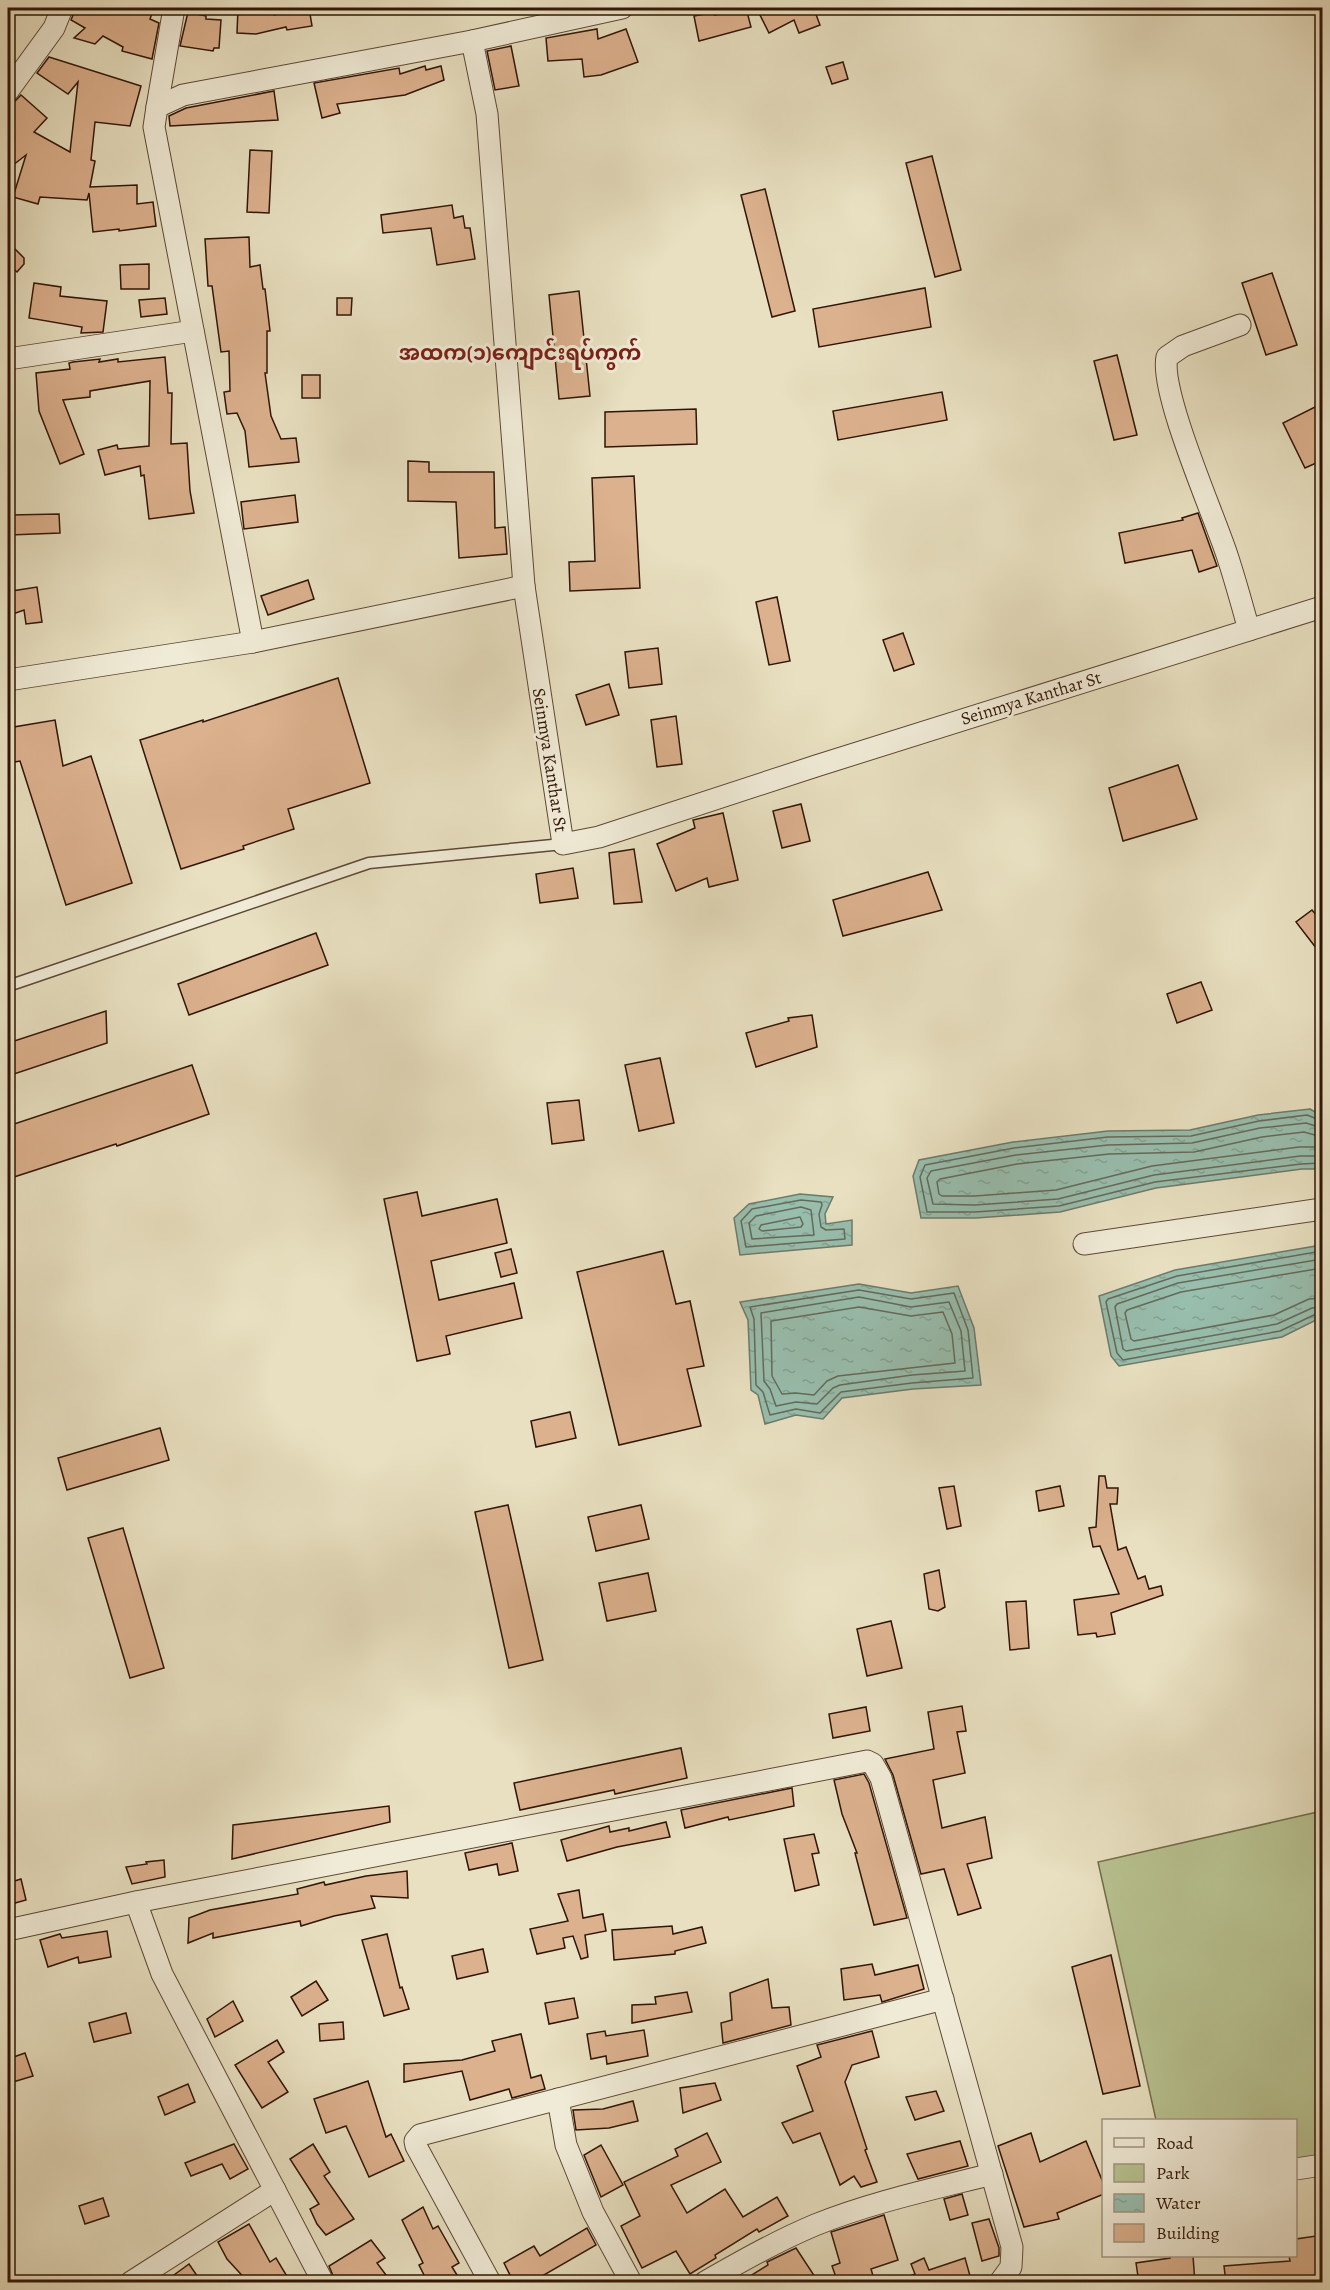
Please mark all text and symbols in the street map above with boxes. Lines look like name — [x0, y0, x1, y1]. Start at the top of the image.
district label: အထက(၁)ကျောင်းရပ်ကွက် — [399, 337, 641, 371]
street label: Seinmya Kanthar St — [958, 665, 1104, 731]
street label: Seinmya Kanthar St — [527, 686, 573, 834]
legend — [1102, 2119, 1297, 2257]
text: Road — [1156, 2131, 1194, 2155]
text: Park — [1156, 2161, 1190, 2185]
text: Water — [1155, 2191, 1201, 2215]
text: Building — [1156, 2221, 1220, 2245]

